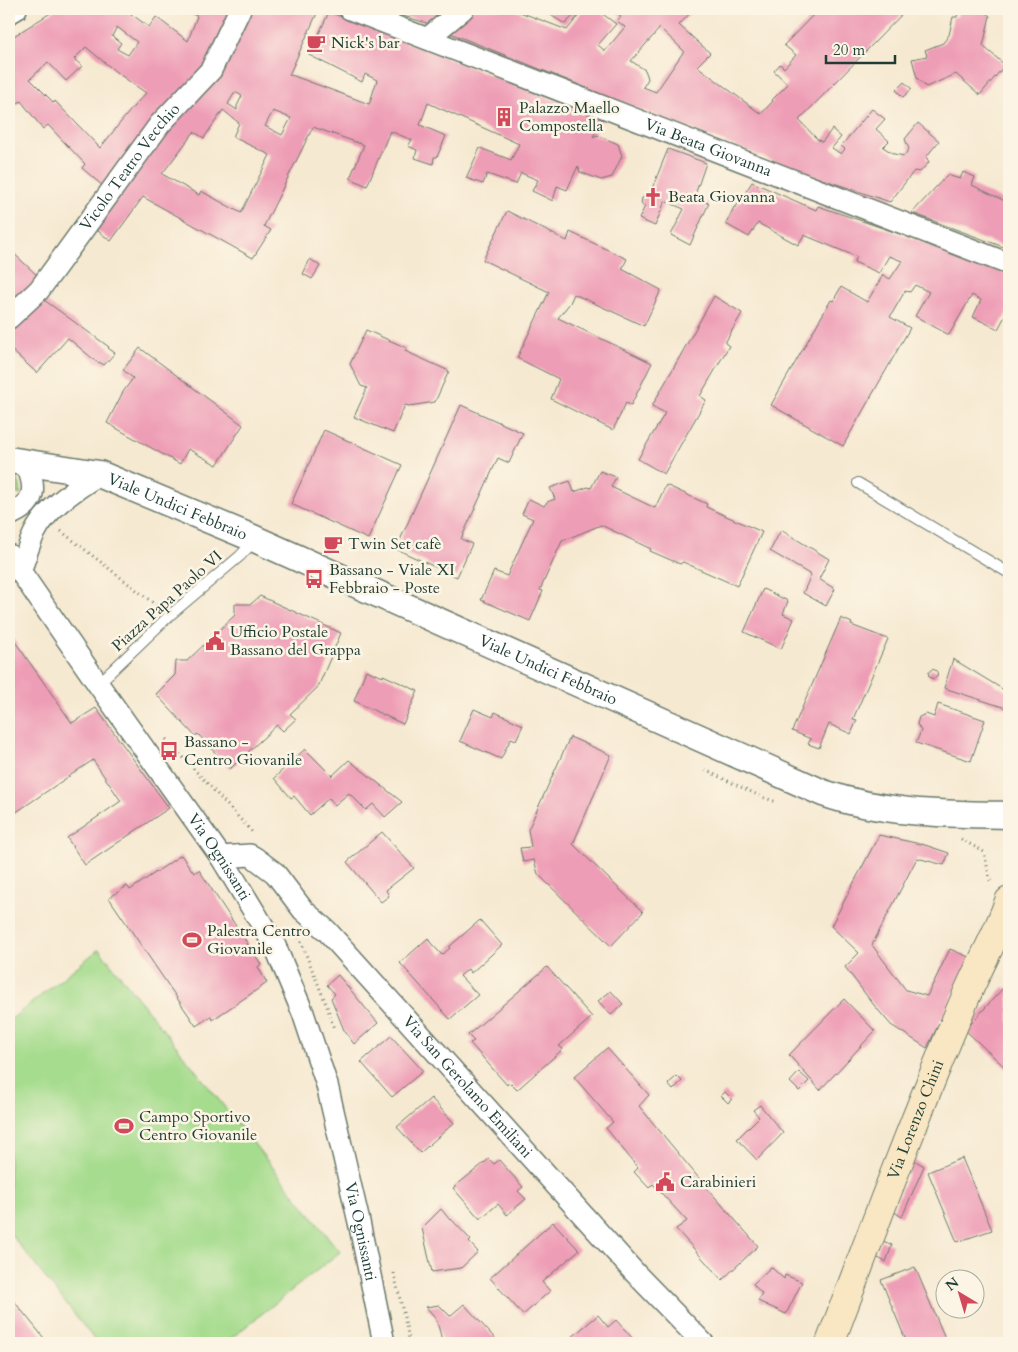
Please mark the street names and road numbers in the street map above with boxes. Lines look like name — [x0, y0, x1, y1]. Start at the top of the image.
street label: Vicolo Teatro Vecchio — [75, 98, 185, 235]
street label: Via Beata Giovanna — [641, 113, 775, 182]
street label: Viale Undici Febbraio — [104, 468, 251, 546]
street label: Piazza Papa Paolo VI — [107, 545, 227, 657]
street label: Viale Undici Febbraio — [475, 629, 621, 711]
street label: Via Ognissanti — [182, 809, 256, 905]
street label: Via San Gerolamo Emiliani — [397, 1011, 538, 1163]
street label: Via Lorenzo Chini — [882, 1056, 950, 1183]
street label: Via Ognissanti — [339, 1180, 382, 1283]

